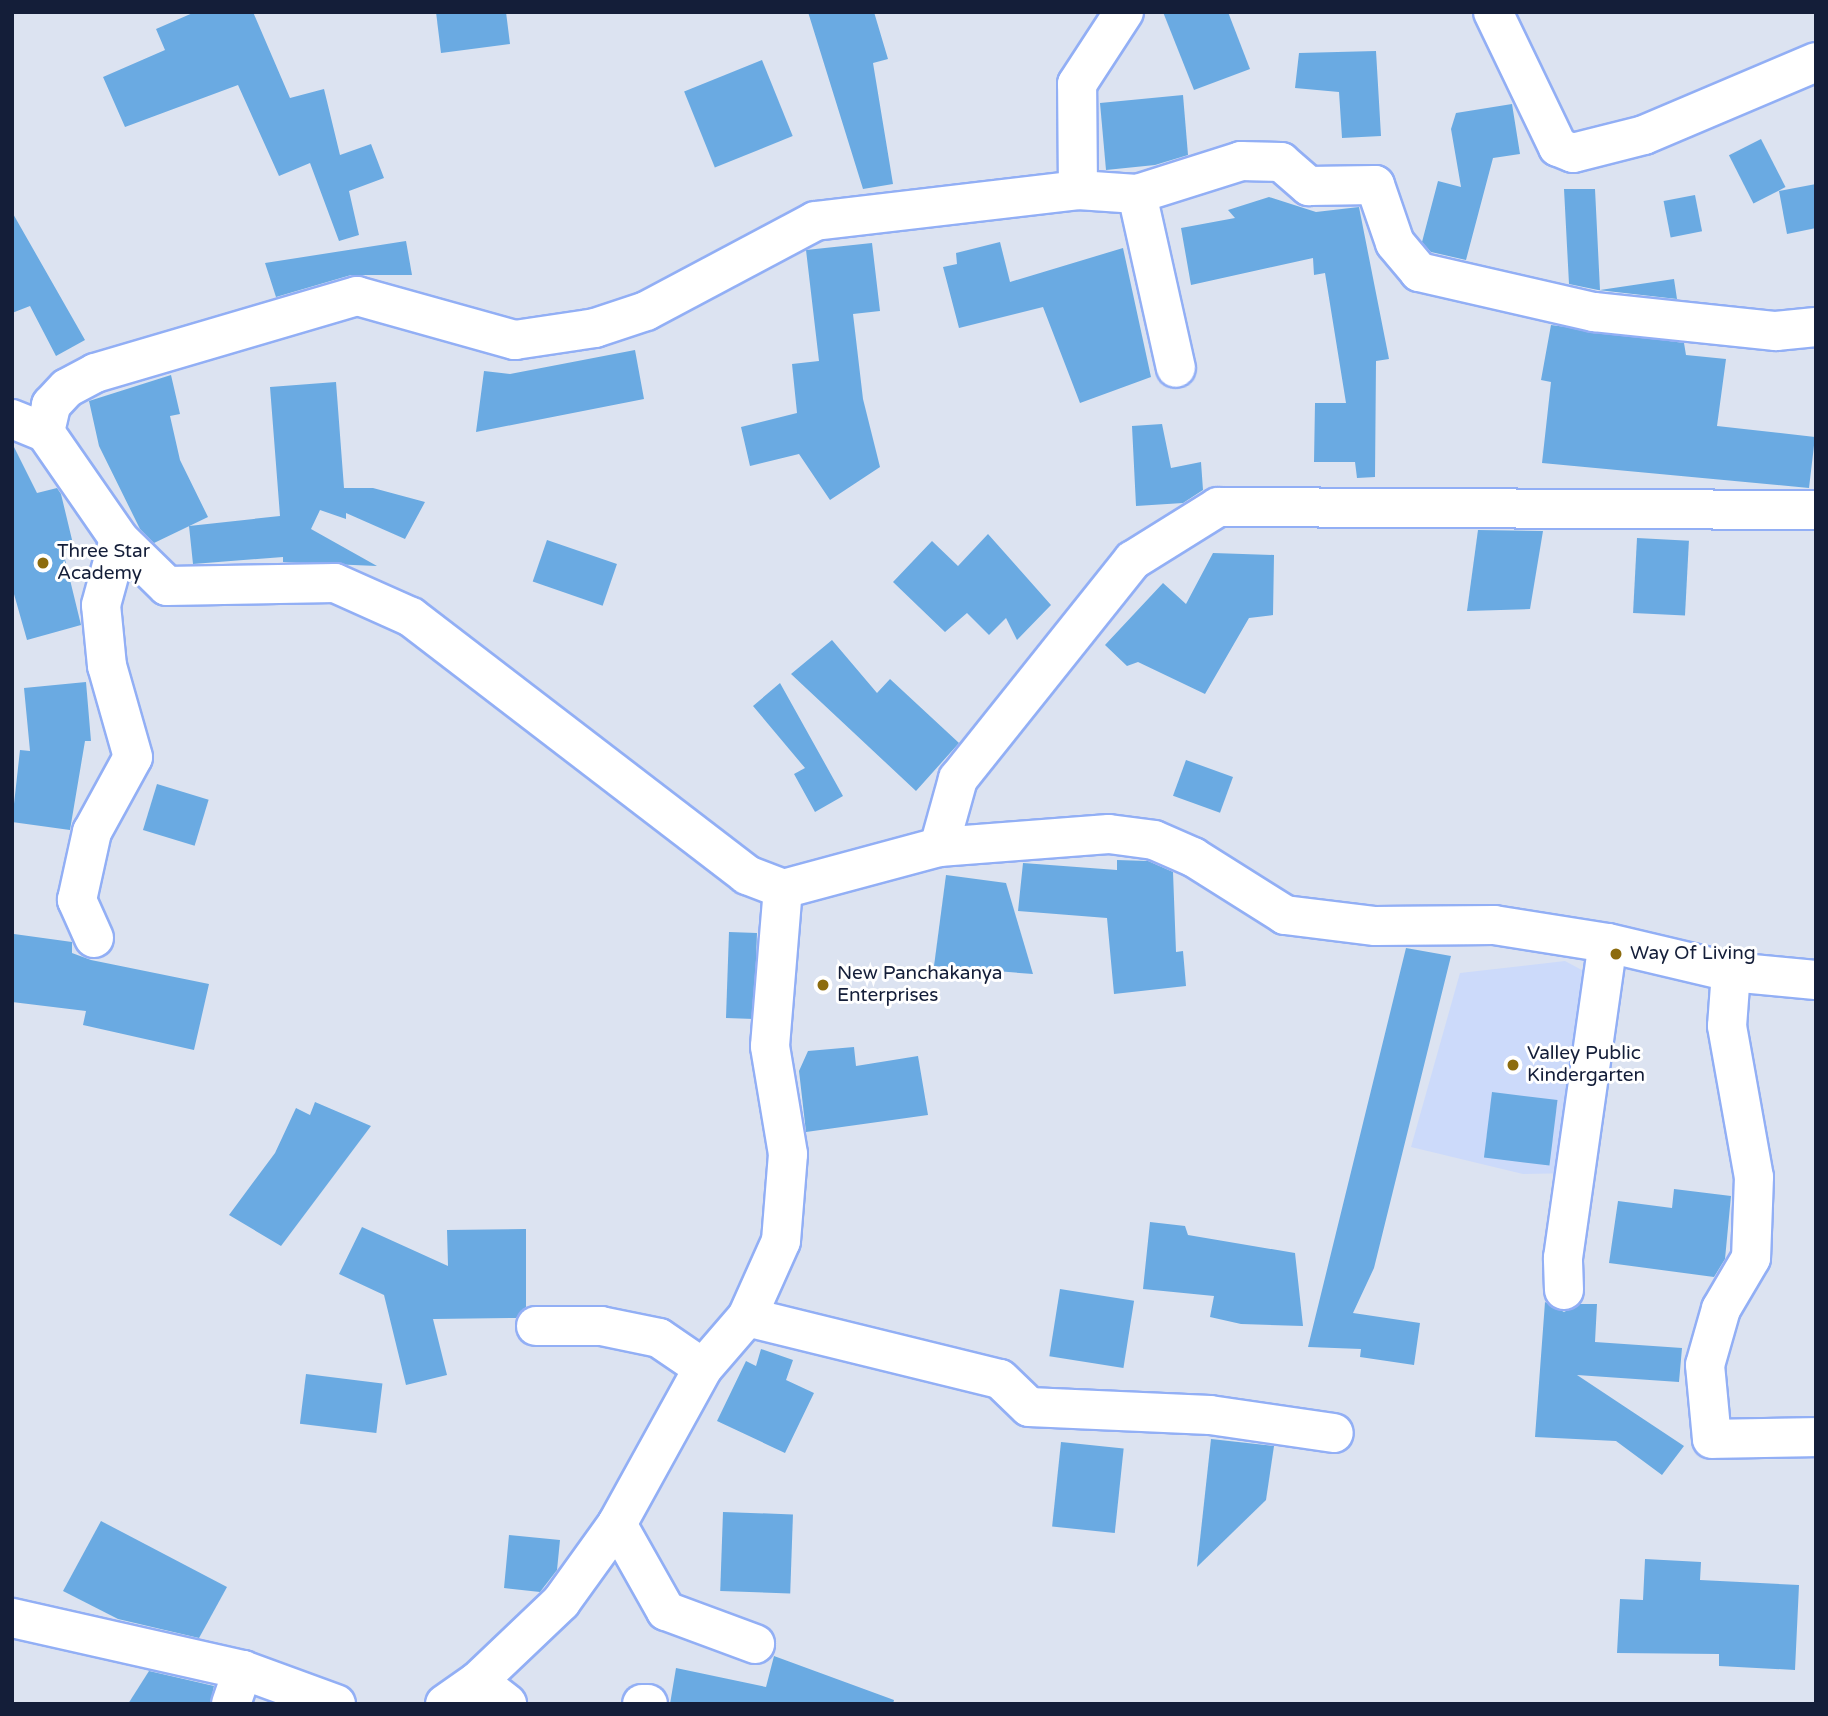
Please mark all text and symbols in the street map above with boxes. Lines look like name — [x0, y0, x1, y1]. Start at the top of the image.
place label: Three Star Academy — [57, 541, 150, 585]
marker: Three Star Academy — [35, 555, 51, 571]
place label: Way Of Living — [1630, 943, 1756, 965]
marker: Way Of Living — [1608, 946, 1624, 962]
place label: New Panchakanya Enterprises — [837, 963, 1003, 1007]
marker: New Panchakanya Enterprises — [815, 977, 831, 993]
place label: Valley Public Kindergarten — [1527, 1043, 1645, 1087]
marker: Valley Public Kindergarten — [1505, 1057, 1521, 1073]

